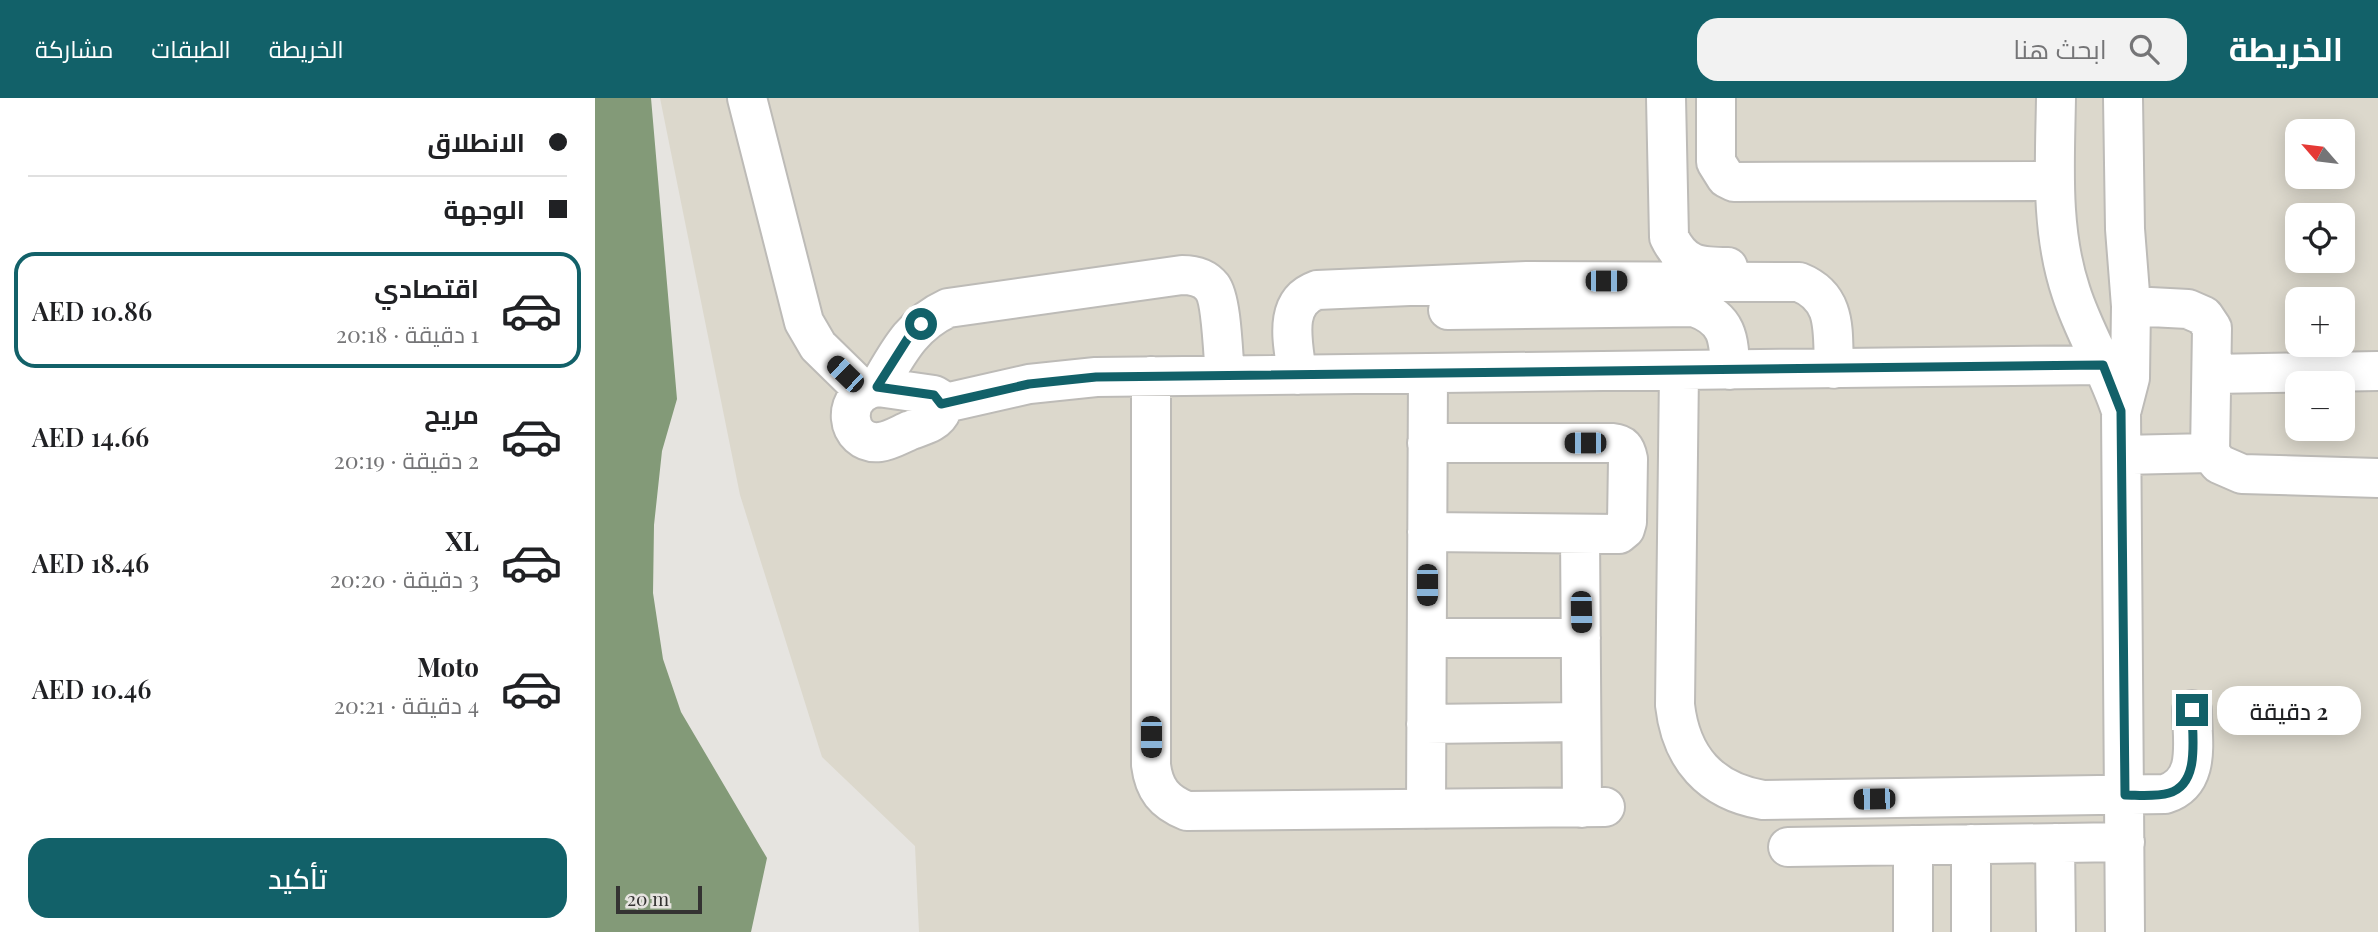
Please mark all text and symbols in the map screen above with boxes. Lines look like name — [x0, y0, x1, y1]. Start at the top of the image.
search box — [1697, 18, 2187, 81]
text: الخريطة — [2229, 25, 2343, 69]
icon: search — [2125, 30, 2163, 68]
text: ابحث هنا — [2013, 31, 2107, 66]
text: مشاركة — [35, 32, 113, 64]
text: الطبقات — [151, 32, 231, 64]
text: الخريطة — [269, 32, 344, 64]
north arrow — [2285, 119, 2355, 189]
map controls — [2285, 119, 2355, 441]
text: الانطلاق — [427, 124, 525, 159]
text: الوجهة — [444, 191, 525, 226]
button: locate — [2285, 203, 2355, 273]
text: اقتصادي — [374, 270, 479, 305]
car — [1586, 271, 1628, 292]
icon: car — [500, 279, 563, 342]
button: + — [2285, 287, 2355, 357]
text: AED 10.86 — [32, 293, 152, 328]
route start — [905, 308, 937, 340]
text: 1 دقيقة · 20:18 — [336, 318, 479, 349]
car — [823, 352, 868, 396]
button: − — [2285, 371, 2355, 441]
text: مريح — [424, 396, 479, 431]
icon: car — [500, 405, 563, 468]
text: AED 14.66 — [32, 419, 149, 454]
car — [1565, 433, 1607, 454]
text: 2 دقيقة · 20:19 — [334, 444, 479, 475]
text: XL — [445, 523, 479, 558]
icon: car — [500, 531, 563, 594]
text: AED 18.46 — [32, 545, 149, 580]
text: 3 دقيقة · 20:20 — [330, 563, 479, 594]
car — [1417, 564, 1438, 606]
car — [1571, 591, 1592, 633]
text: Moto — [417, 649, 479, 684]
icon: car — [500, 657, 563, 720]
text: AED 10.46 — [32, 671, 151, 706]
callout: 2 دقيقة — [2217, 686, 2360, 734]
text: 4 دقيقة · 20:21 — [334, 689, 479, 720]
route end — [2176, 694, 2208, 726]
text: 2 دقيقة — [2250, 695, 2328, 726]
car — [1141, 716, 1162, 758]
car — [1853, 788, 1896, 810]
button: تأكيد — [28, 838, 567, 918]
scale bar — [616, 883, 702, 915]
text: 20 m — [627, 885, 669, 911]

